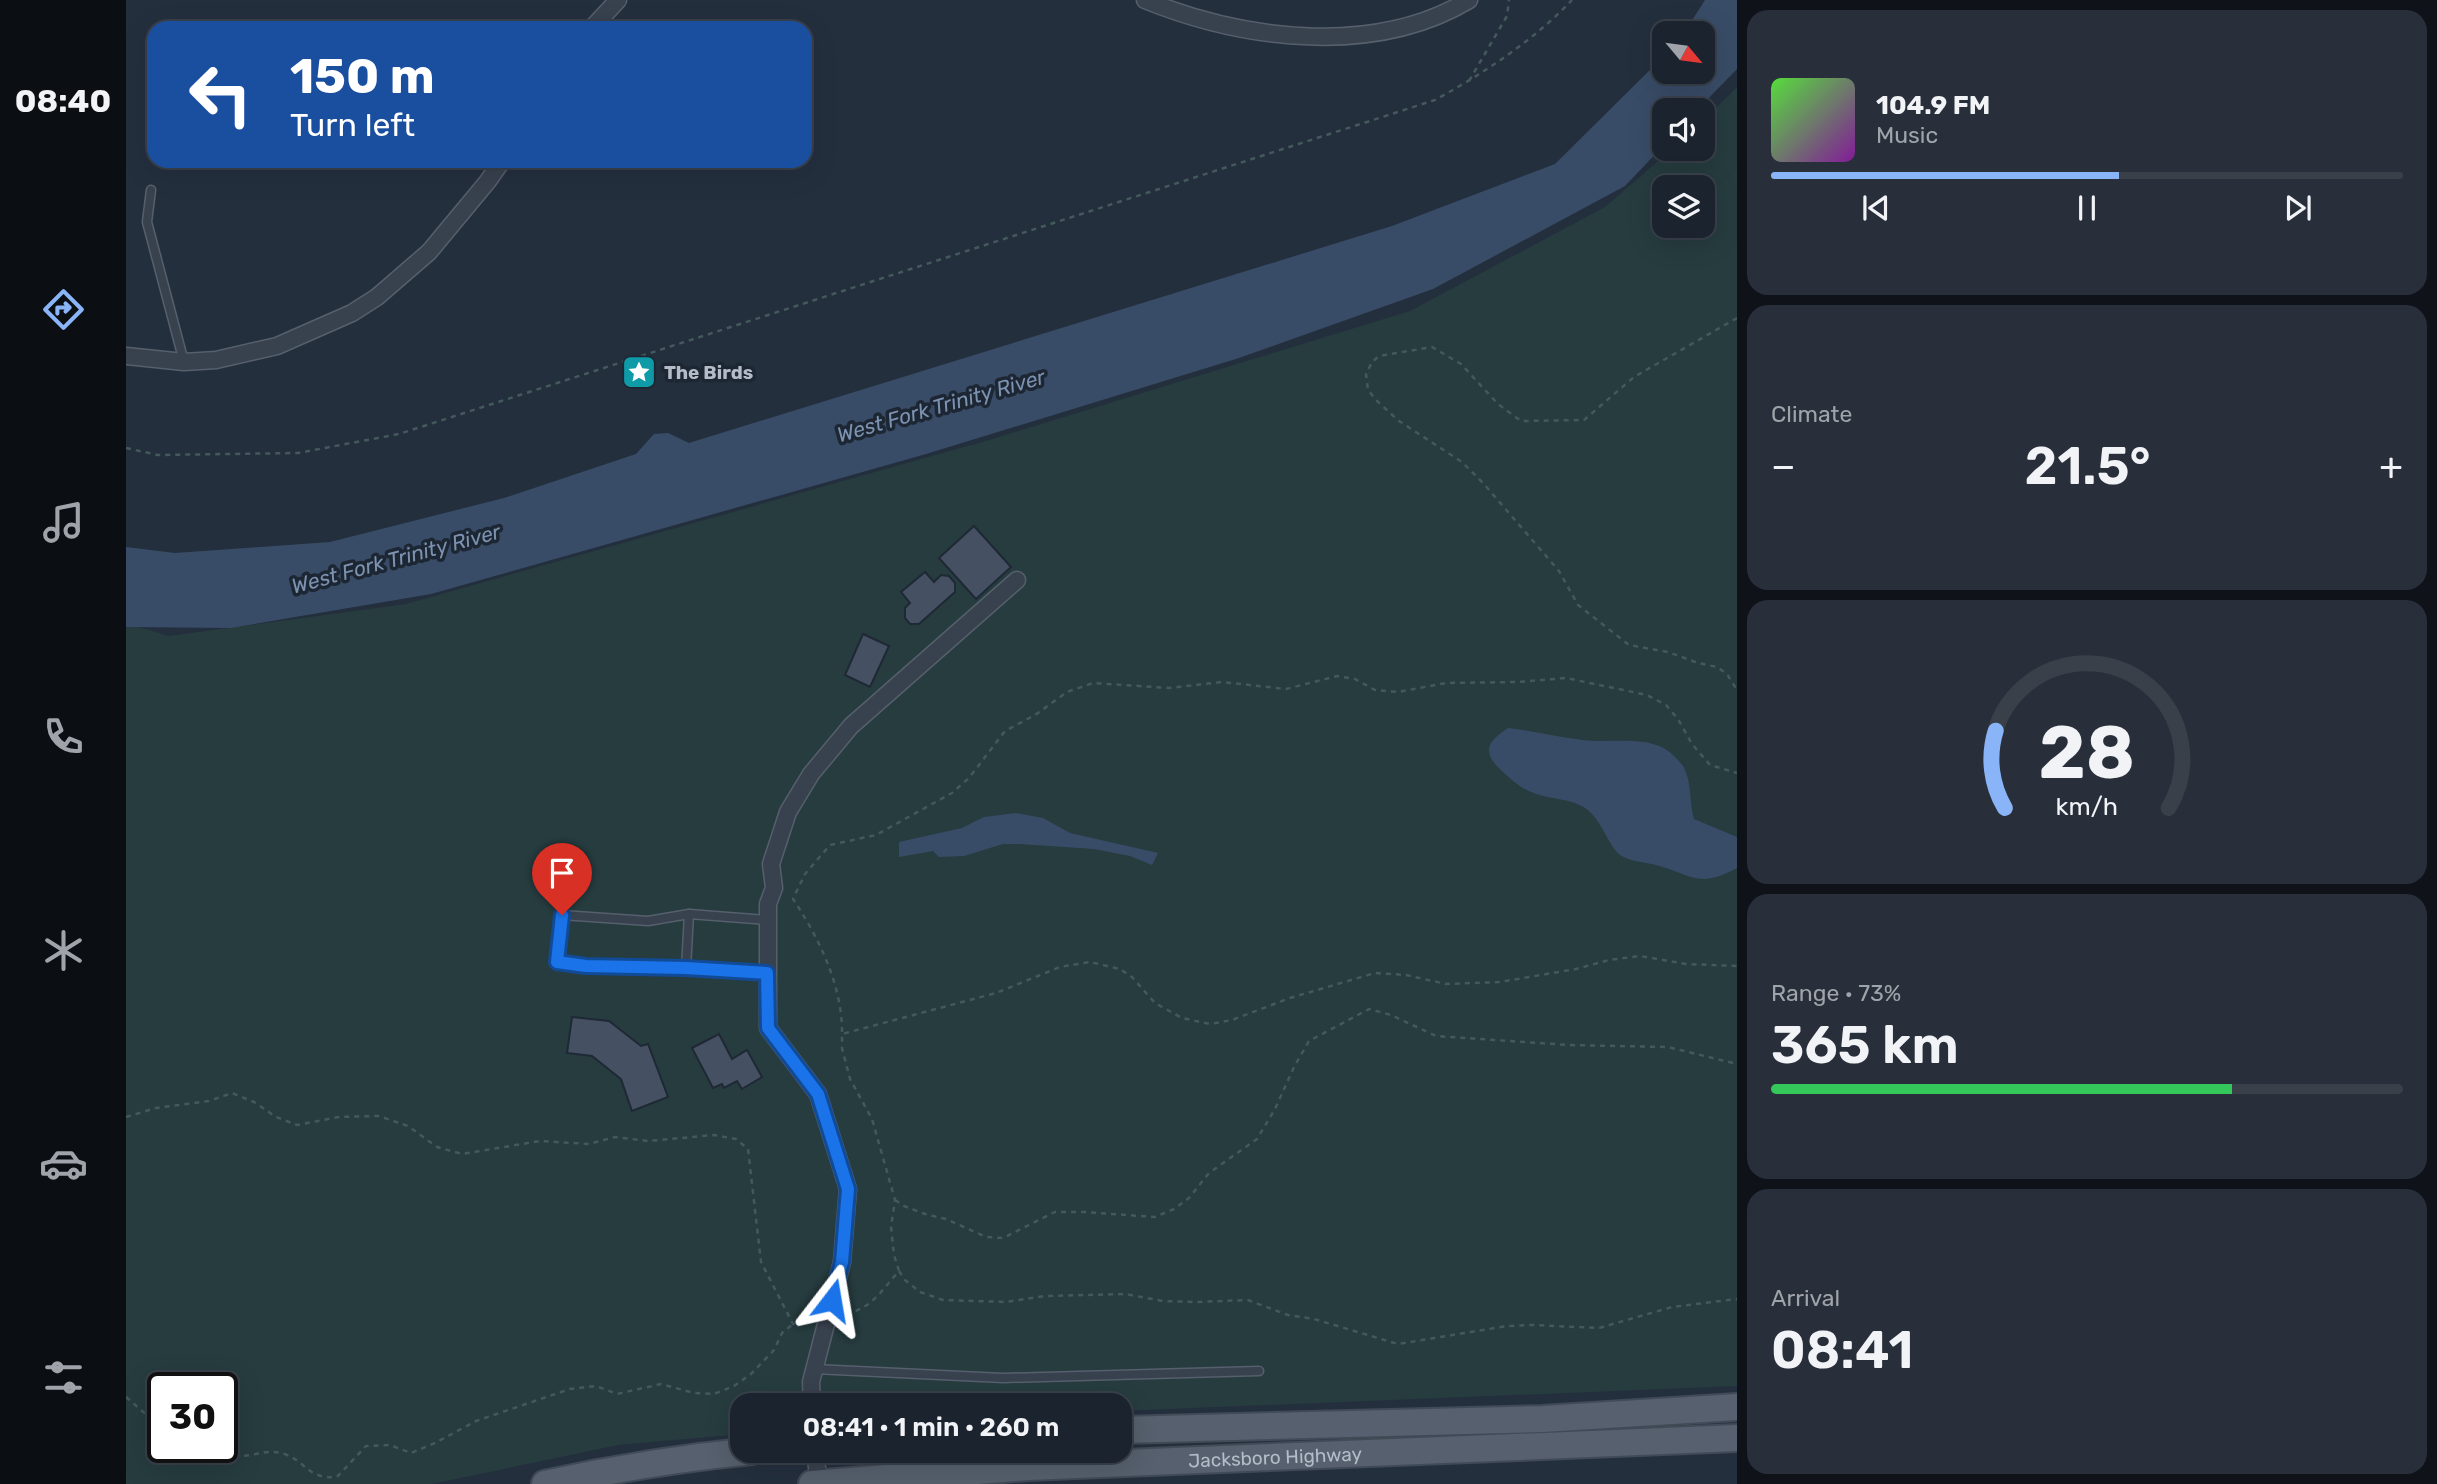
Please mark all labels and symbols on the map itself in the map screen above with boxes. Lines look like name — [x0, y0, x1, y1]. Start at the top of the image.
north arrow — [1652, 21, 1715, 84]
place icon: The Birds — [620, 353, 658, 391]
place label: The Birds — [664, 361, 753, 384]
water label: West Fork Trinity River — [834, 364, 1049, 447]
water label: West Fork Trinity River — [289, 518, 504, 598]
pin — [532, 843, 592, 915]
position arrow — [795, 1263, 869, 1337]
speed limit sign: 30 — [147, 1372, 238, 1463]
street label: Jacksboro Highway — [1188, 1442, 1362, 1472]

